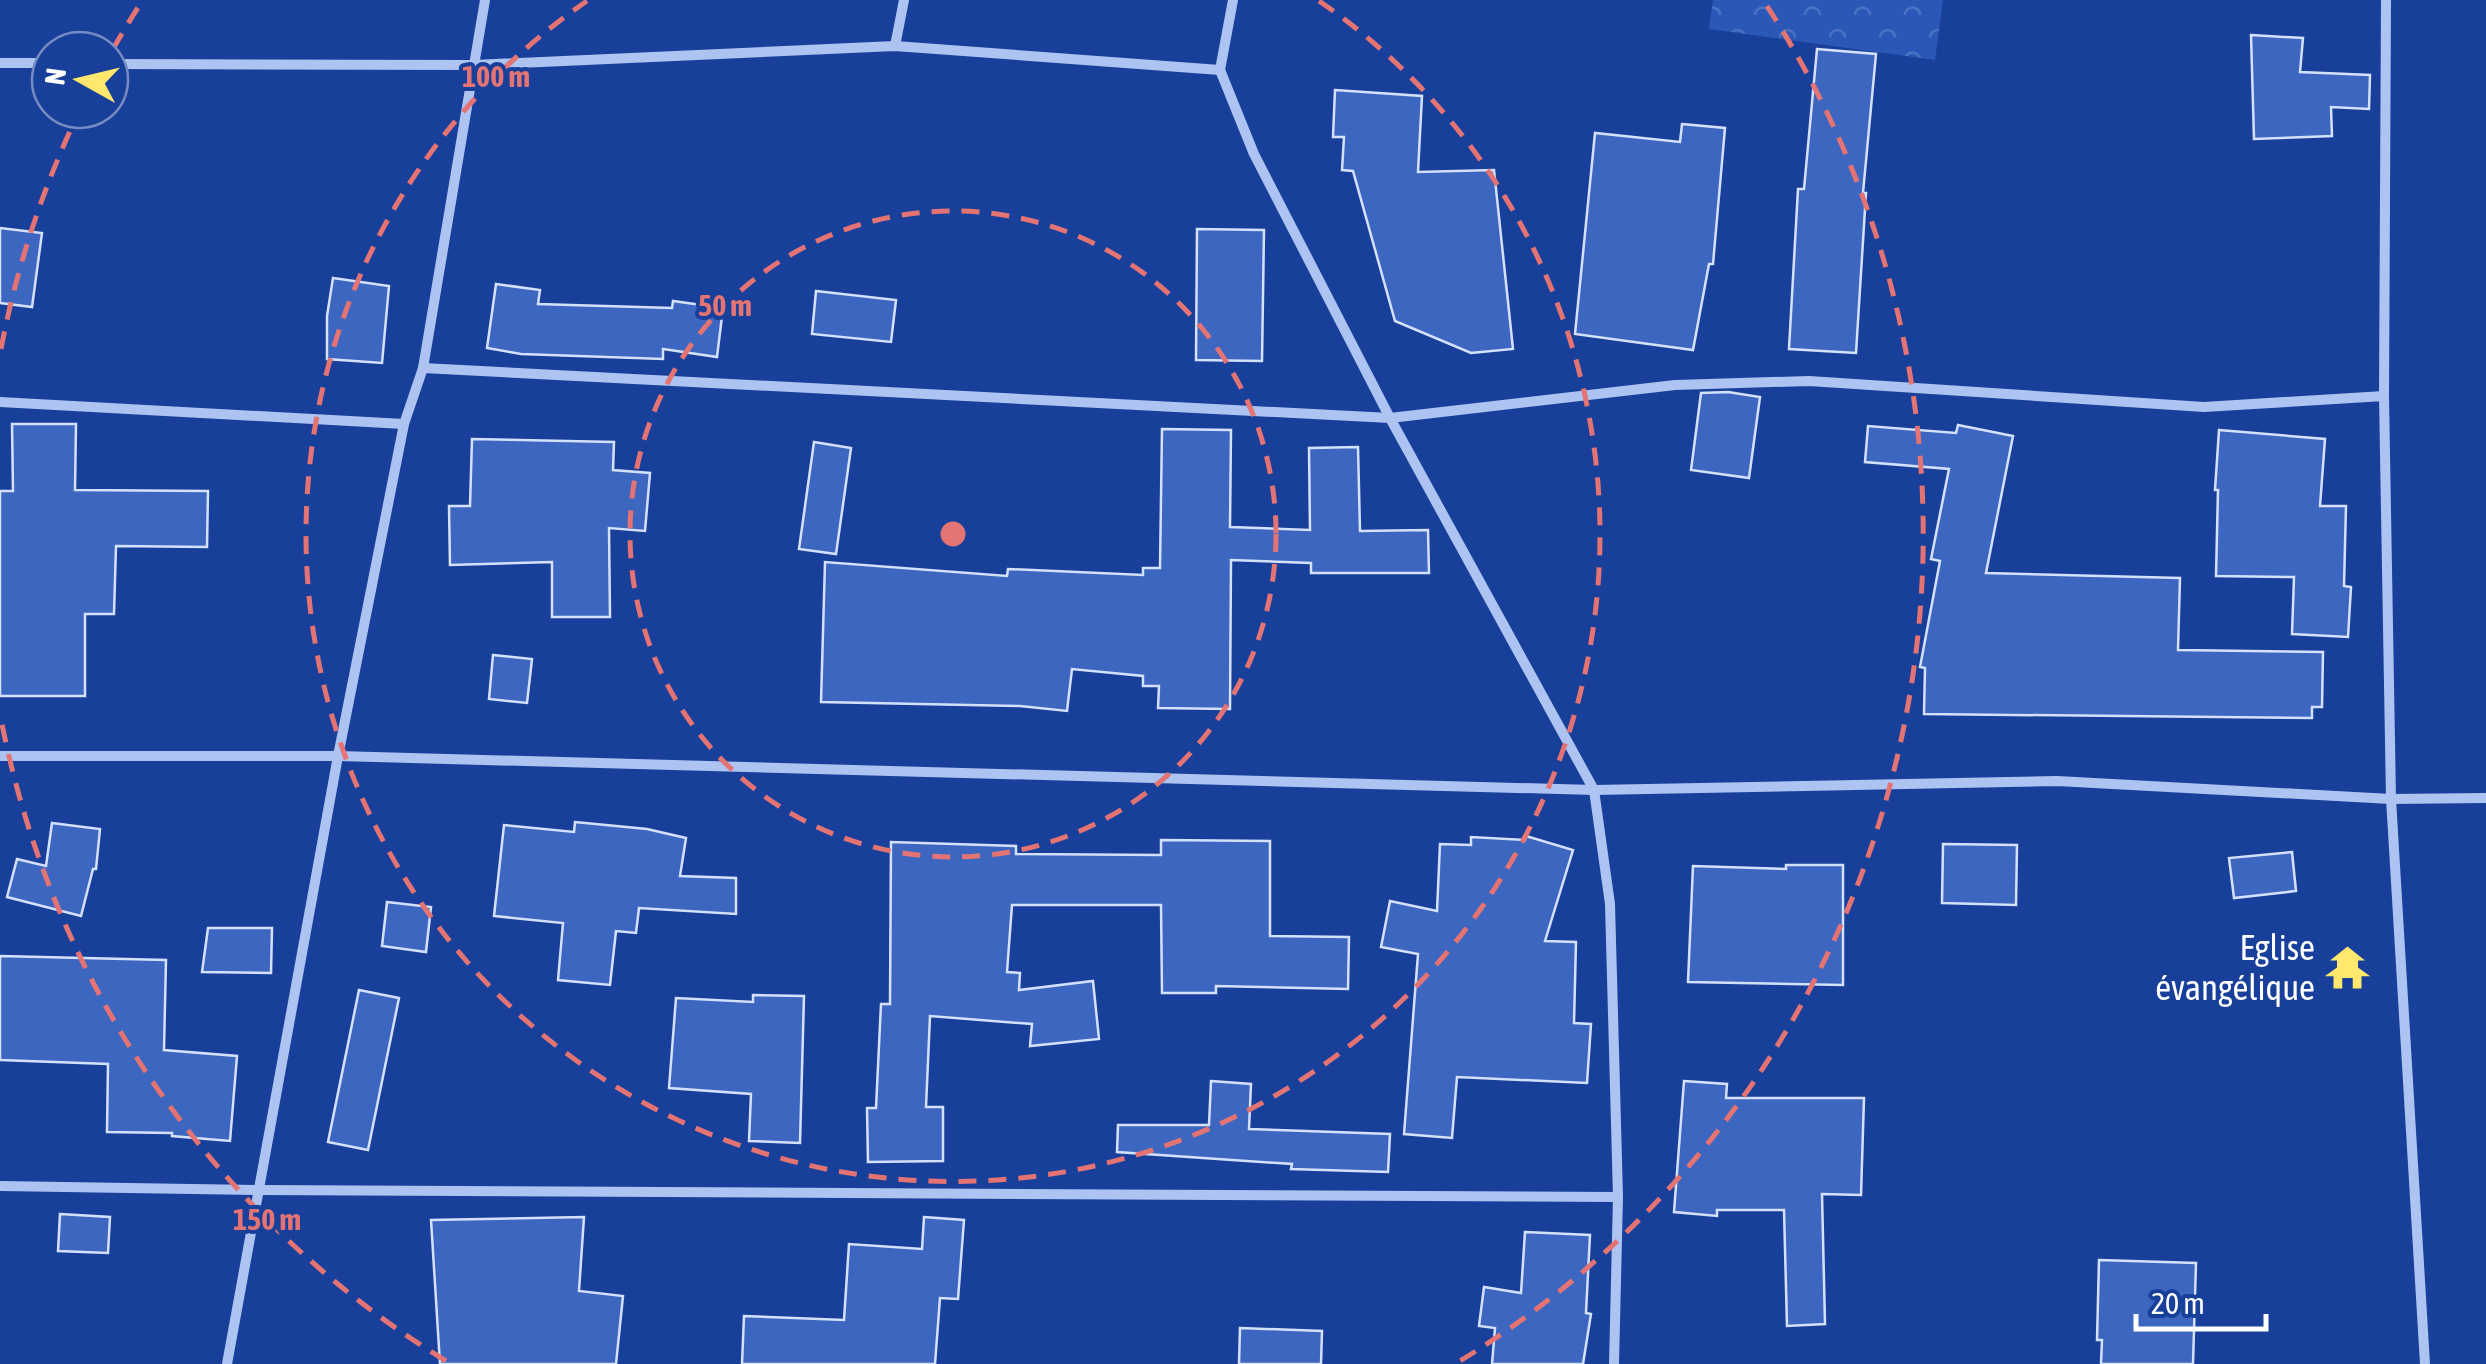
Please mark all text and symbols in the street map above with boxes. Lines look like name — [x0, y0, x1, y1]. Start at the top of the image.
north arrow — [30, 30, 130, 130]
text: 100 m — [462, 59, 530, 93]
text: N — [38, 66, 72, 87]
text: 50 m — [698, 288, 752, 322]
centre of rings — [935, 516, 971, 552]
place label: Eglise évangélique — [2155, 927, 2315, 1007]
temple icon: Eglise évangélique — [2324, 944, 2372, 992]
text: 150 m — [233, 1202, 301, 1236]
scale bar — [2136, 1269, 2266, 1331]
text: 20 m — [2151, 1286, 2205, 1320]

